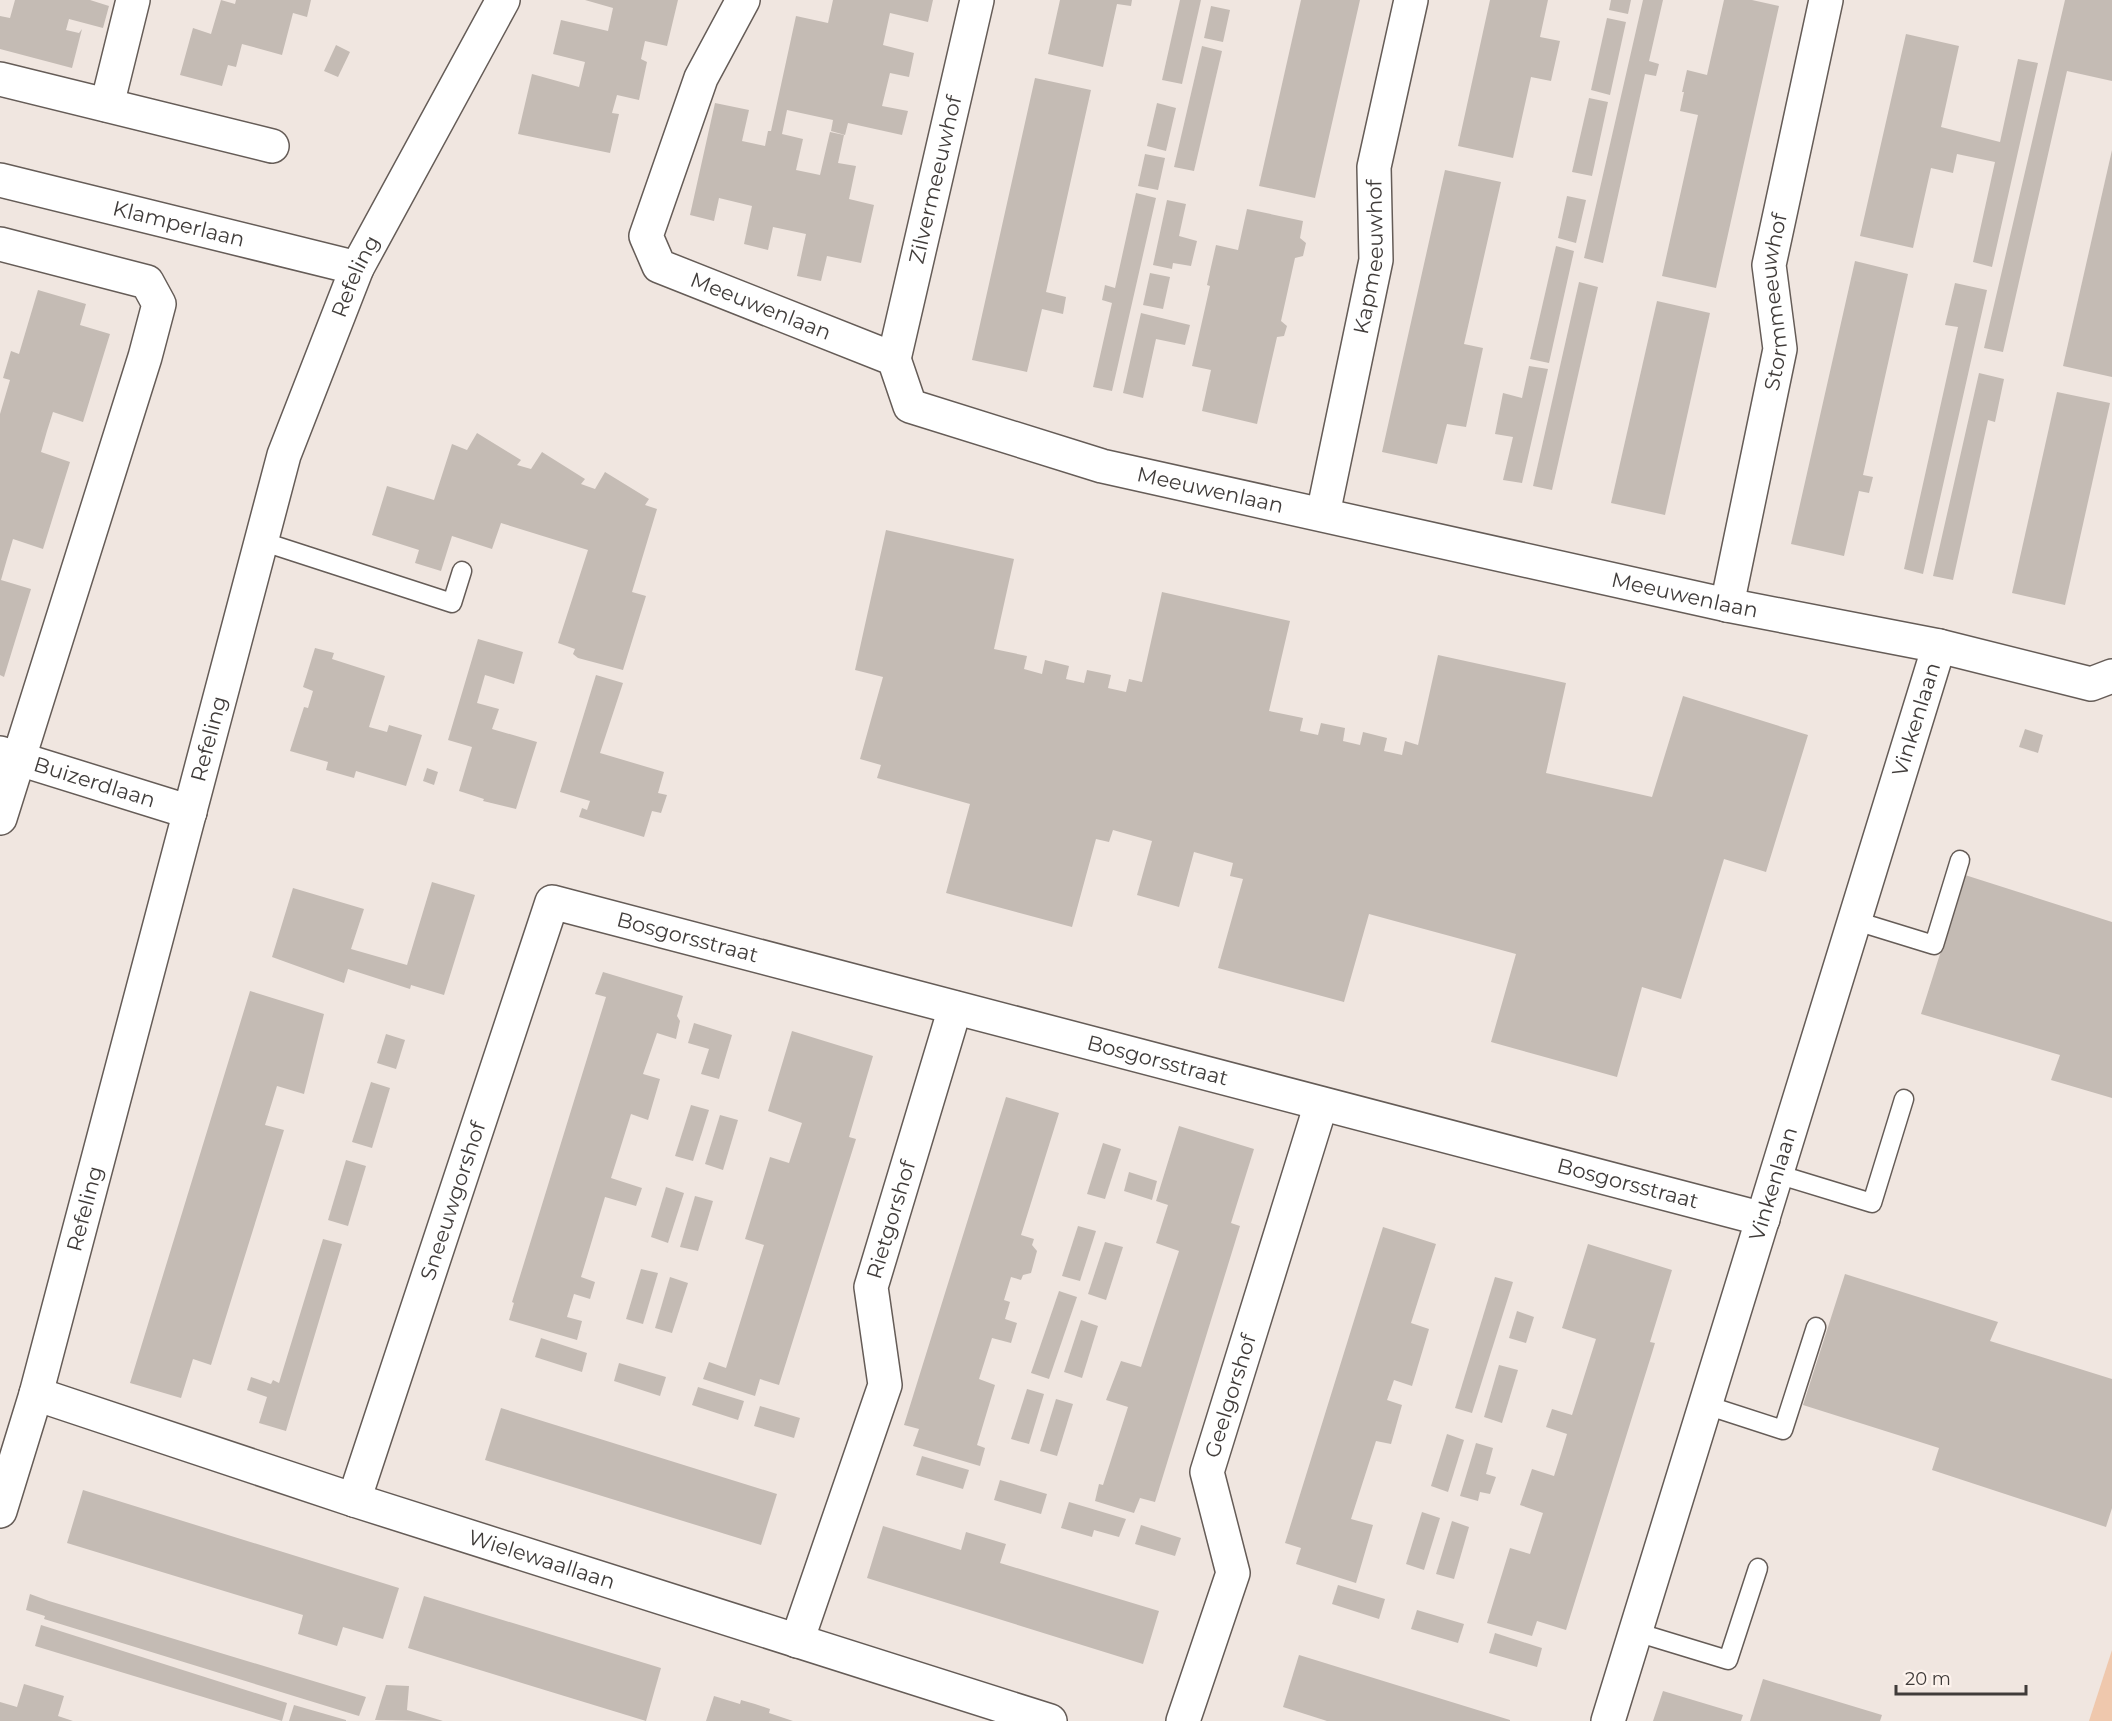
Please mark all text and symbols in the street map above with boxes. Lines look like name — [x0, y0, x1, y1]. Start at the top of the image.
street label: Zilvermeeuwhof — [903, 92, 967, 266]
street label: Kapmeeuwhof — [1348, 178, 1388, 336]
street label: Klamperlaan — [110, 195, 247, 252]
street label: Stormmeeuwhof — [1756, 210, 1792, 393]
street label: Refeling — [326, 231, 384, 321]
street label: Meeuwenlaan — [687, 267, 835, 345]
street label: Meeuwenlaan — [1135, 461, 1286, 518]
street label: Meeuwenlaan — [1609, 567, 1760, 623]
street label: Vinkenlaan — [1887, 659, 1945, 779]
street label: Refeling — [185, 693, 232, 784]
street label: Buizerdlaan — [31, 751, 159, 812]
street label: Bosgorsstraat — [614, 907, 761, 967]
street label: Bosgorsstraat — [1084, 1030, 1231, 1091]
street label: Sneeuwgorshof — [415, 1118, 491, 1283]
street label: Vinkenlaan — [1744, 1124, 1802, 1244]
street label: Bosgorsstraat — [1555, 1153, 1701, 1214]
street label: Rietgorshof — [861, 1157, 921, 1282]
street label: Refeling — [61, 1163, 108, 1254]
street label: Geelgorshof — [1199, 1330, 1261, 1461]
street label: Wielewaallaan — [465, 1524, 618, 1594]
scale bar — [1896, 1658, 2026, 1696]
text: 20 m — [1905, 1668, 1951, 1690]

